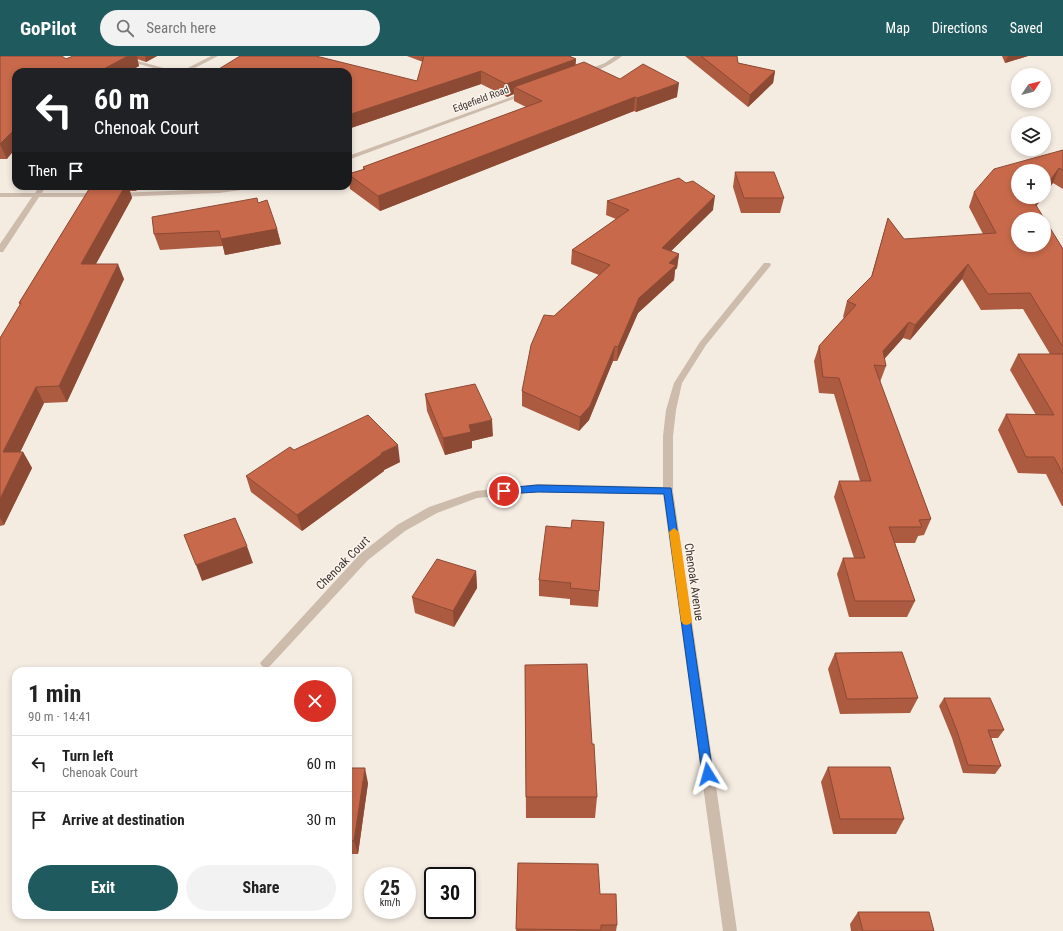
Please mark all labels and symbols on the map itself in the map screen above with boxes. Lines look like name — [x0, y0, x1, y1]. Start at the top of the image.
north arrow — [1011, 68, 1051, 108]
street label: Edgefield Road — [452, 84, 510, 114]
pin — [487, 474, 521, 508]
street label: Chenoak Court — [313, 533, 373, 593]
street label: Chenoak Avenue — [682, 542, 706, 622]
position arrow — [687, 753, 729, 795]
speed limit sign: 30 — [424, 867, 476, 919]

